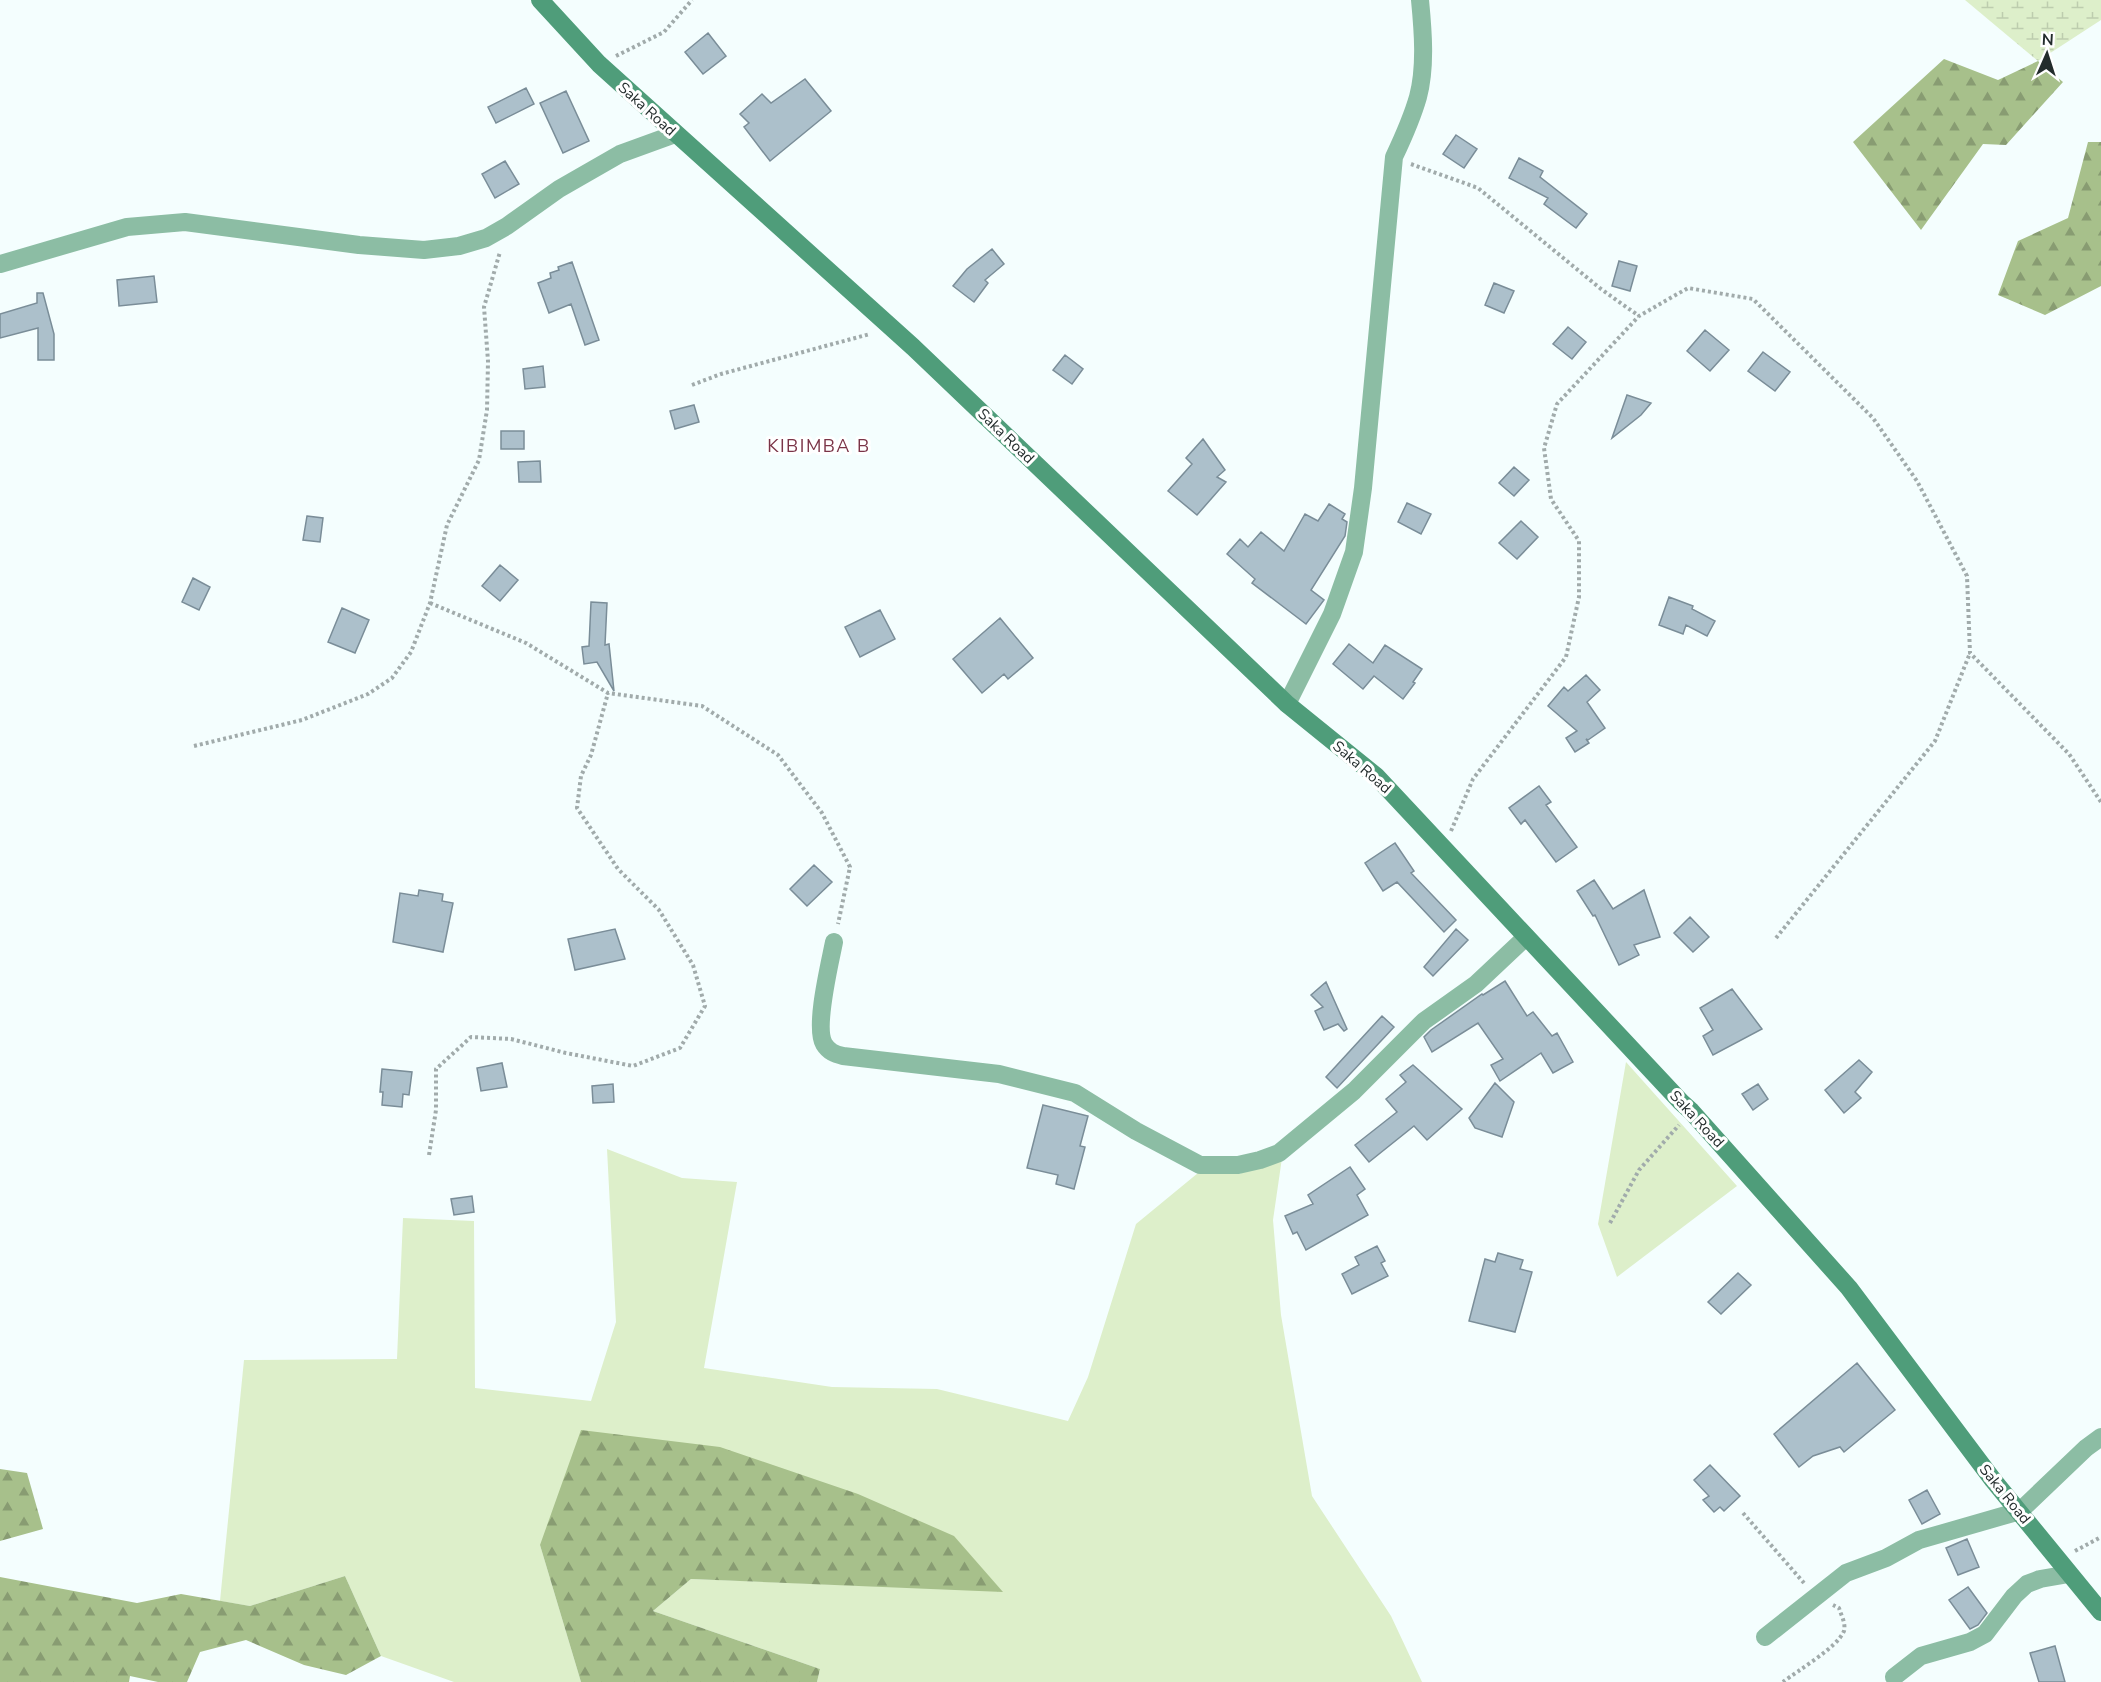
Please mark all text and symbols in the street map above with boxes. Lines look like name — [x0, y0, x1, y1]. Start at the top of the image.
north arrow — [2017, 24, 2077, 84]
text: N — [2041, 29, 2054, 51]
street label: Saka Road — [614, 78, 680, 140]
street label: Saka Road — [973, 404, 1039, 468]
district label: KIBIMBA B — [767, 434, 871, 458]
street label: Saka Road — [1329, 736, 1395, 798]
street label: Saka Road — [1665, 1086, 1729, 1152]
street label: Saka Road — [1975, 1460, 2035, 1528]

